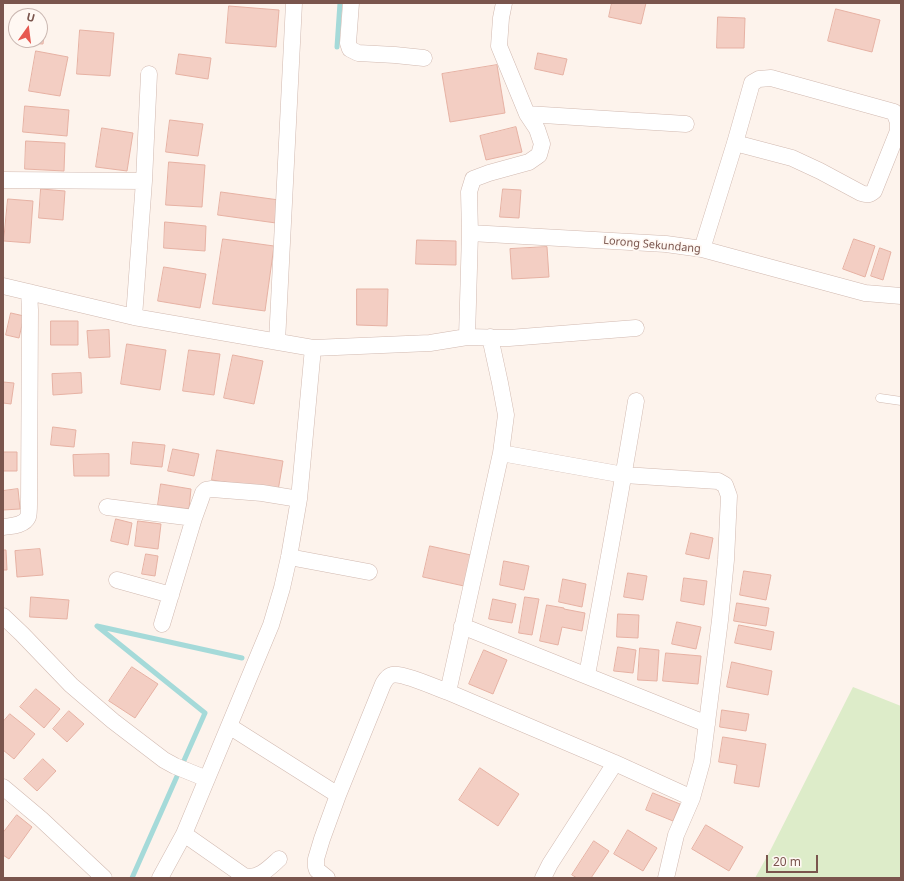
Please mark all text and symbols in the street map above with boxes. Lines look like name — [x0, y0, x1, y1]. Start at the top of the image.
north arrow — [8, 8, 48, 48]
text: U — [25, 9, 37, 25]
street label: Lorong Sekundang — [603, 234, 701, 256]
scale bar — [768, 847, 820, 873]
text: 20 m — [773, 853, 801, 870]

